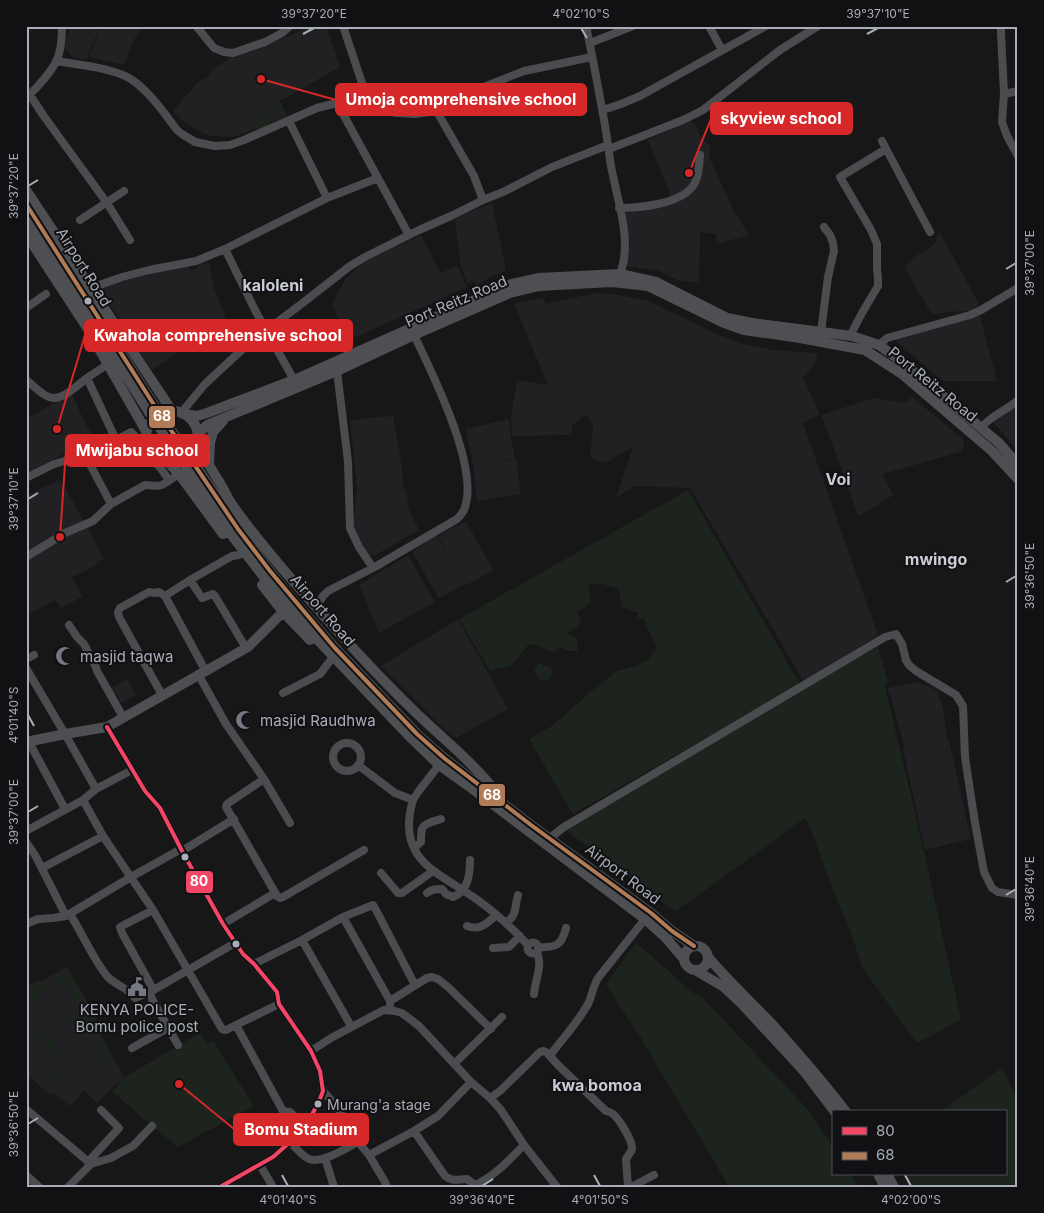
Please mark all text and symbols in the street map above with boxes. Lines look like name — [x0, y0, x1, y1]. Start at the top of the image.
text: 39°37'20"E — [281, 6, 347, 21]
text: 4°02'10"S — [552, 6, 610, 21]
text: 39°37'10"E — [846, 6, 910, 21]
callout: Umoja comprehensive school — [336, 84, 586, 115]
text: Umoja comprehensive school — [346, 89, 576, 109]
callout: skyview school — [711, 103, 852, 134]
text: skyview school — [721, 108, 841, 128]
text: 39°37'20"E — [6, 153, 21, 219]
street label: Airport Road — [52, 224, 116, 310]
text: 39°37'00"E — [1022, 230, 1037, 296]
street label: Port Reitz Road — [402, 271, 510, 331]
district label: kaloleni — [243, 275, 303, 295]
unlabelled marker — [83, 296, 93, 306]
callout: Kwahola comprehensive school — [85, 320, 352, 351]
text: Kwahola comprehensive school — [94, 325, 342, 345]
street label: Port Reitz Road — [885, 342, 981, 426]
line badge: 68 — [148, 405, 176, 429]
text: 68 — [153, 407, 171, 424]
callout: Mwijabu school — [66, 435, 209, 466]
text: Mwijabu school — [76, 440, 198, 460]
text: 39°37'10"E — [6, 467, 21, 531]
district label: Voi — [825, 469, 851, 489]
text: 39°36'50"E — [1022, 543, 1037, 609]
district label: mwingo — [905, 549, 967, 569]
street label: Airport Road — [287, 570, 359, 650]
mosque icon: masjid taqwa — [54, 645, 76, 667]
place label: masjid taqwa — [80, 647, 173, 666]
text: 4°01'40"S — [6, 686, 21, 743]
mosque icon: masjid Raudhwa — [234, 709, 256, 731]
place label: masjid Raudhwa — [260, 711, 376, 730]
text: 39°37'00"E — [6, 779, 21, 845]
line badge: 68 — [478, 783, 506, 807]
text: 68 — [483, 786, 501, 803]
street label: Airport Road — [582, 840, 664, 908]
unlabelled marker — [180, 852, 190, 862]
text: 39°36'40"E — [1022, 856, 1037, 922]
line badge: 80 — [185, 870, 214, 894]
text: 80 — [190, 872, 208, 889]
unlabelled marker — [231, 939, 241, 949]
public building icon: KENYA POLICE- Bomu police post — [126, 976, 148, 998]
place label: KENYA POLICE- Bomu police post — [75, 1000, 199, 1036]
district label: kwa bomoa — [552, 1075, 642, 1095]
text: 39°36'50"E — [6, 1091, 21, 1157]
place label: Murang'a stage — [327, 1096, 431, 1113]
marker: Murang'a stage — [313, 1099, 323, 1109]
legend — [832, 1110, 1006, 1176]
callout: Bomu Stadium — [234, 1114, 368, 1145]
text: Bomu Stadium — [244, 1119, 358, 1139]
text: 80 — [876, 1121, 895, 1140]
text: 68 — [876, 1145, 895, 1164]
text: 4°01'40"S — [260, 1192, 317, 1207]
text: 39°36'40"E — [449, 1192, 515, 1207]
text: 4°01'50"S — [571, 1192, 629, 1207]
text: 4°02'00"S — [881, 1192, 941, 1207]

